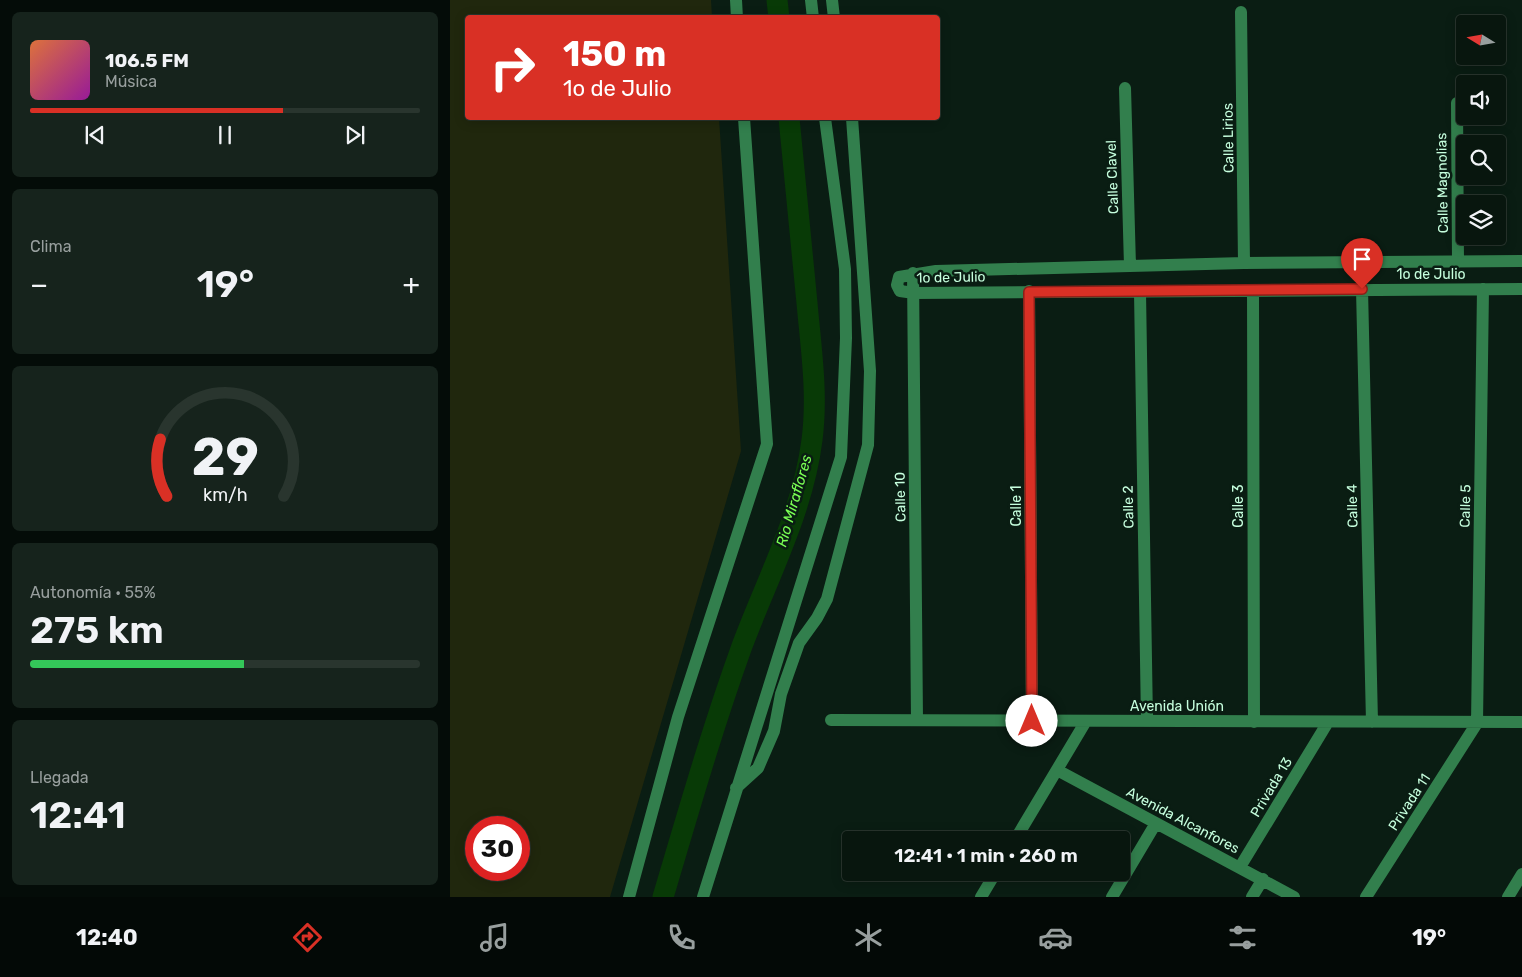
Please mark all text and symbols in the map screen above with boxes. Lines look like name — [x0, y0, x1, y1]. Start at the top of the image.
north arrow — [1456, 15, 1506, 65]
map controls — [1456, 15, 1506, 245]
text: 150 m — [563, 33, 666, 75]
icon: right — [480, 35, 545, 100]
text: 106.5 FM — [105, 49, 189, 72]
text: Música — [105, 72, 157, 91]
text: 1o de Julio — [563, 75, 672, 102]
button: sound — [1456, 75, 1506, 125]
street label: Calle Lirios — [1219, 103, 1238, 173]
icon: previous — [81, 121, 109, 149]
icon: pause — [211, 121, 239, 149]
icon: next — [341, 121, 369, 149]
street label: Calle Magnolias — [1433, 133, 1452, 233]
button: search — [1456, 135, 1506, 185]
street label: Calle Clavel — [1103, 140, 1122, 214]
button: layers — [1456, 195, 1506, 245]
text: Clima — [30, 237, 71, 256]
pin — [1341, 238, 1383, 289]
icon: arrive — [1348, 245, 1376, 273]
text: 19° — [197, 261, 254, 307]
street label: 1o de Julio — [1396, 266, 1466, 283]
text: − — [30, 268, 48, 301]
text: + — [403, 268, 420, 301]
street label: 1o de Julio — [916, 268, 986, 287]
text: 29 — [191, 426, 259, 488]
water label: Rio Miraflores — [772, 452, 816, 549]
street label: Calle 10 — [892, 472, 909, 522]
text: km/h — [203, 484, 247, 505]
street label: Calle 3 — [1230, 484, 1247, 528]
street label: Calle 4 — [1344, 484, 1361, 528]
street label: Calle 5 — [1457, 484, 1474, 528]
street label: Calle 1 — [1008, 485, 1025, 527]
street label: Calle 2 — [1120, 485, 1137, 529]
text: Autonomía · 55% — [30, 583, 156, 602]
text: 275 km — [30, 607, 164, 653]
position arrow — [1005, 694, 1057, 746]
street label: Avenida Unión — [1130, 698, 1224, 715]
street label: Privada 13 — [1247, 754, 1296, 820]
text: Llegada — [30, 768, 89, 787]
street label: Privada 11 — [1385, 771, 1434, 834]
street label: Avenida Alcanfores — [1123, 784, 1242, 857]
text: 12:41 — [30, 792, 126, 838]
speed limit sign: 30 — [465, 816, 530, 881]
text: 12:41 · 1 min · 260 m — [894, 844, 1078, 867]
icon: directions — [290, 920, 325, 955]
icon: music — [477, 920, 512, 955]
icon: phone — [664, 920, 699, 955]
icon: climate — [851, 920, 886, 955]
icon: car — [1038, 920, 1073, 955]
icon: filters — [1225, 920, 1260, 955]
text: 12:40 — [76, 924, 138, 951]
text: 19° — [1412, 924, 1446, 951]

